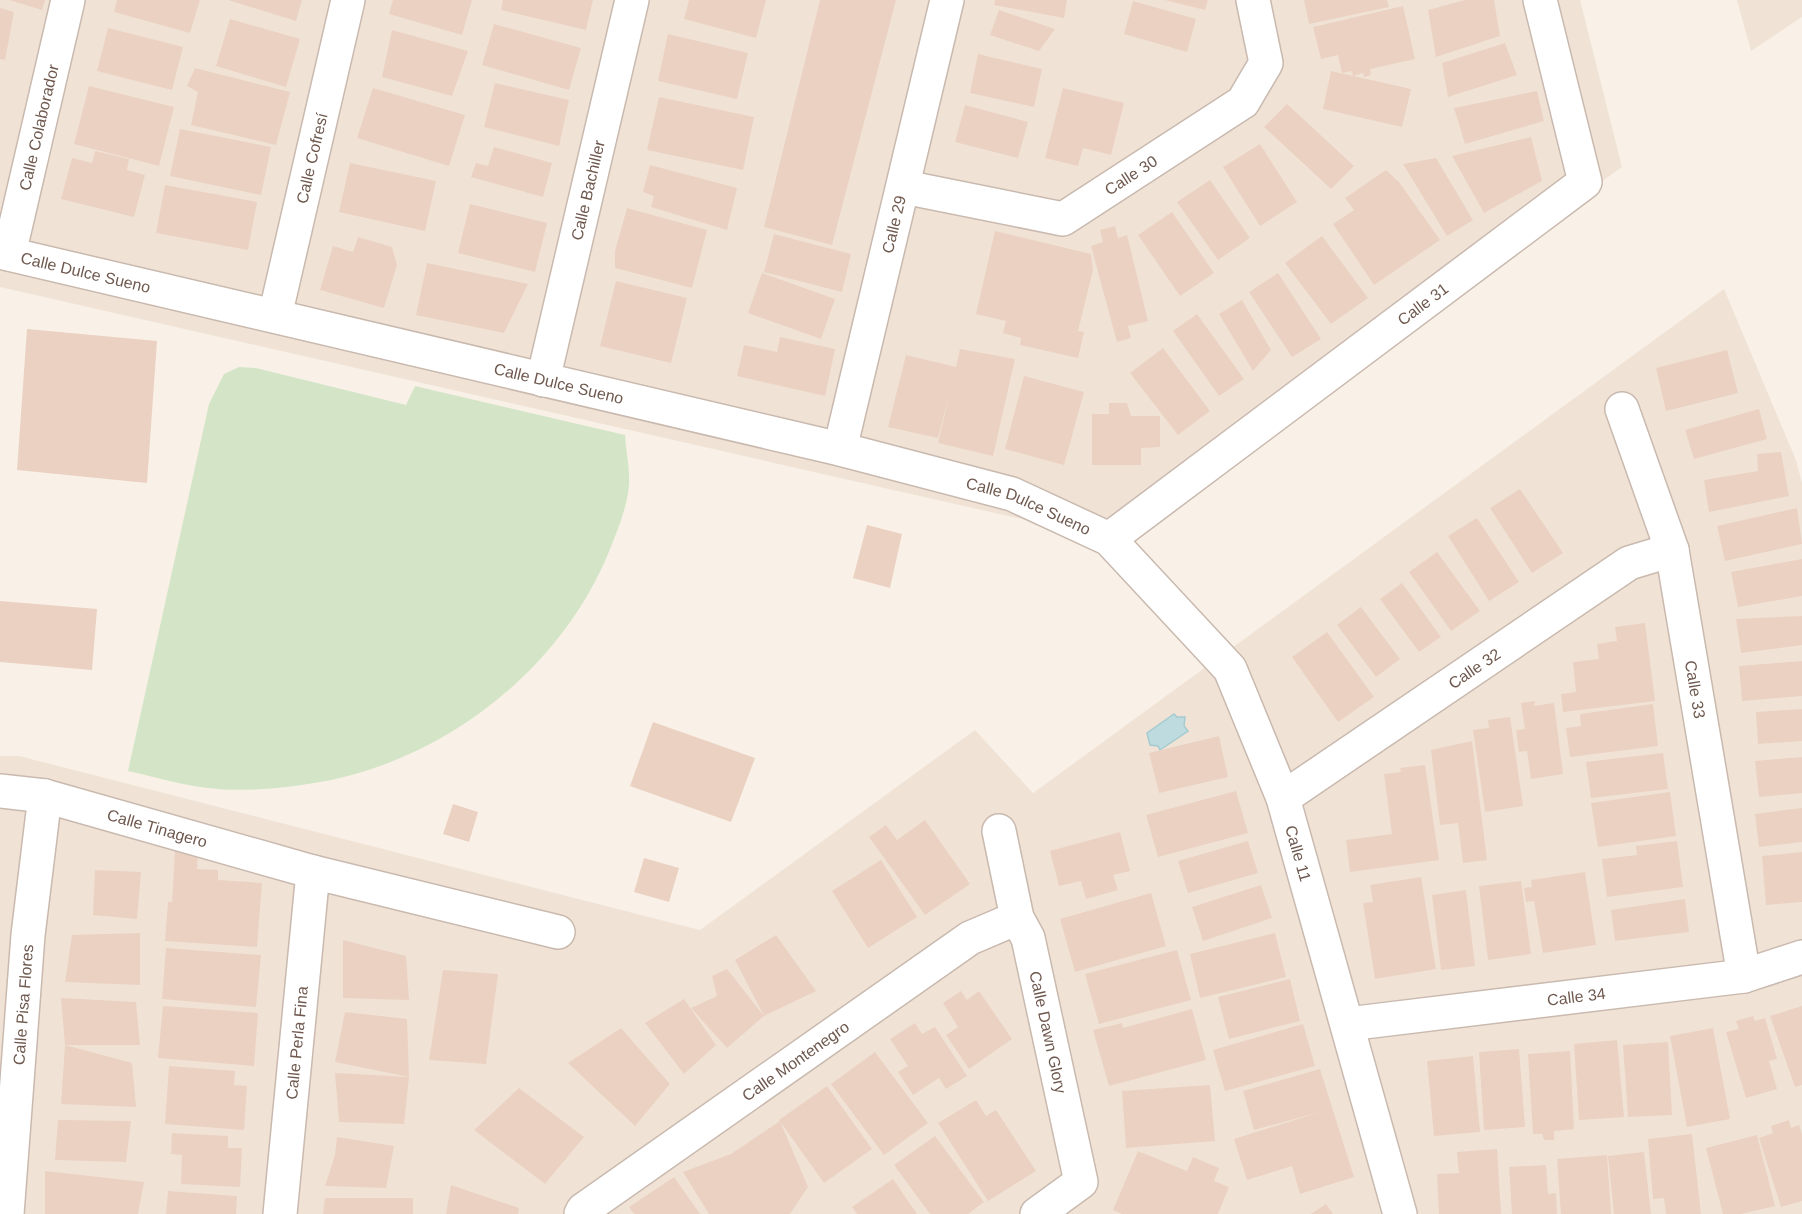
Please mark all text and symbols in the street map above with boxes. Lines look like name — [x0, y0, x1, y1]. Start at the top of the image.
street label: Calle Colaborador — [16, 62, 61, 192]
street label: Calle Cofresí — [293, 111, 330, 205]
street label: Calle Bachiller — [568, 138, 608, 242]
street label: Calle 30 — [1101, 152, 1160, 198]
street label: Calle 29 — [878, 194, 909, 255]
street label: Calle Dulce Sueno — [19, 249, 152, 296]
street label: Calle 31 — [1394, 279, 1451, 328]
street label: Calle Dulce Sueno — [492, 360, 625, 407]
street label: Calle Dulce Sueno — [964, 474, 1093, 538]
street label: Calle 32 — [1445, 645, 1503, 692]
street label: Calle 33 — [1682, 659, 1709, 720]
street label: Calle Tinagero — [105, 806, 209, 850]
street label: Calle 11 — [1283, 823, 1315, 883]
street label: Calle Pisa Flores — [10, 944, 36, 1066]
street label: Calle Dawn Glory — [1027, 969, 1070, 1095]
street label: Calle 34 — [1546, 984, 1607, 1008]
street label: Calle Perla Fina — [283, 985, 310, 1100]
street label: Calle Montenegro — [739, 1017, 852, 1104]

